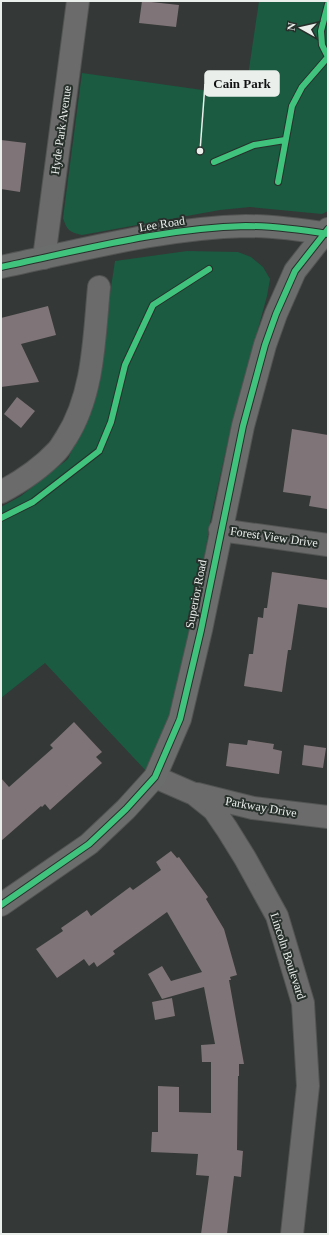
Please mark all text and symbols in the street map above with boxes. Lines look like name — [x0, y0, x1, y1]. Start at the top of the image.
north arrow — [281, 8, 321, 48]
text: N — [285, 22, 298, 31]
callout: Cain Park — [205, 71, 279, 96]
text: Cain Park — [213, 76, 271, 91]
street label: Hyde Park Avenue — [48, 85, 74, 175]
street label: Lee Road — [138, 213, 186, 235]
street label: Forest View Drive — [229, 524, 319, 550]
street label: Superior Road — [182, 558, 210, 630]
street label: Parkway Drive — [224, 794, 298, 820]
street label: Lincoln Boulevard — [267, 911, 309, 1001]

